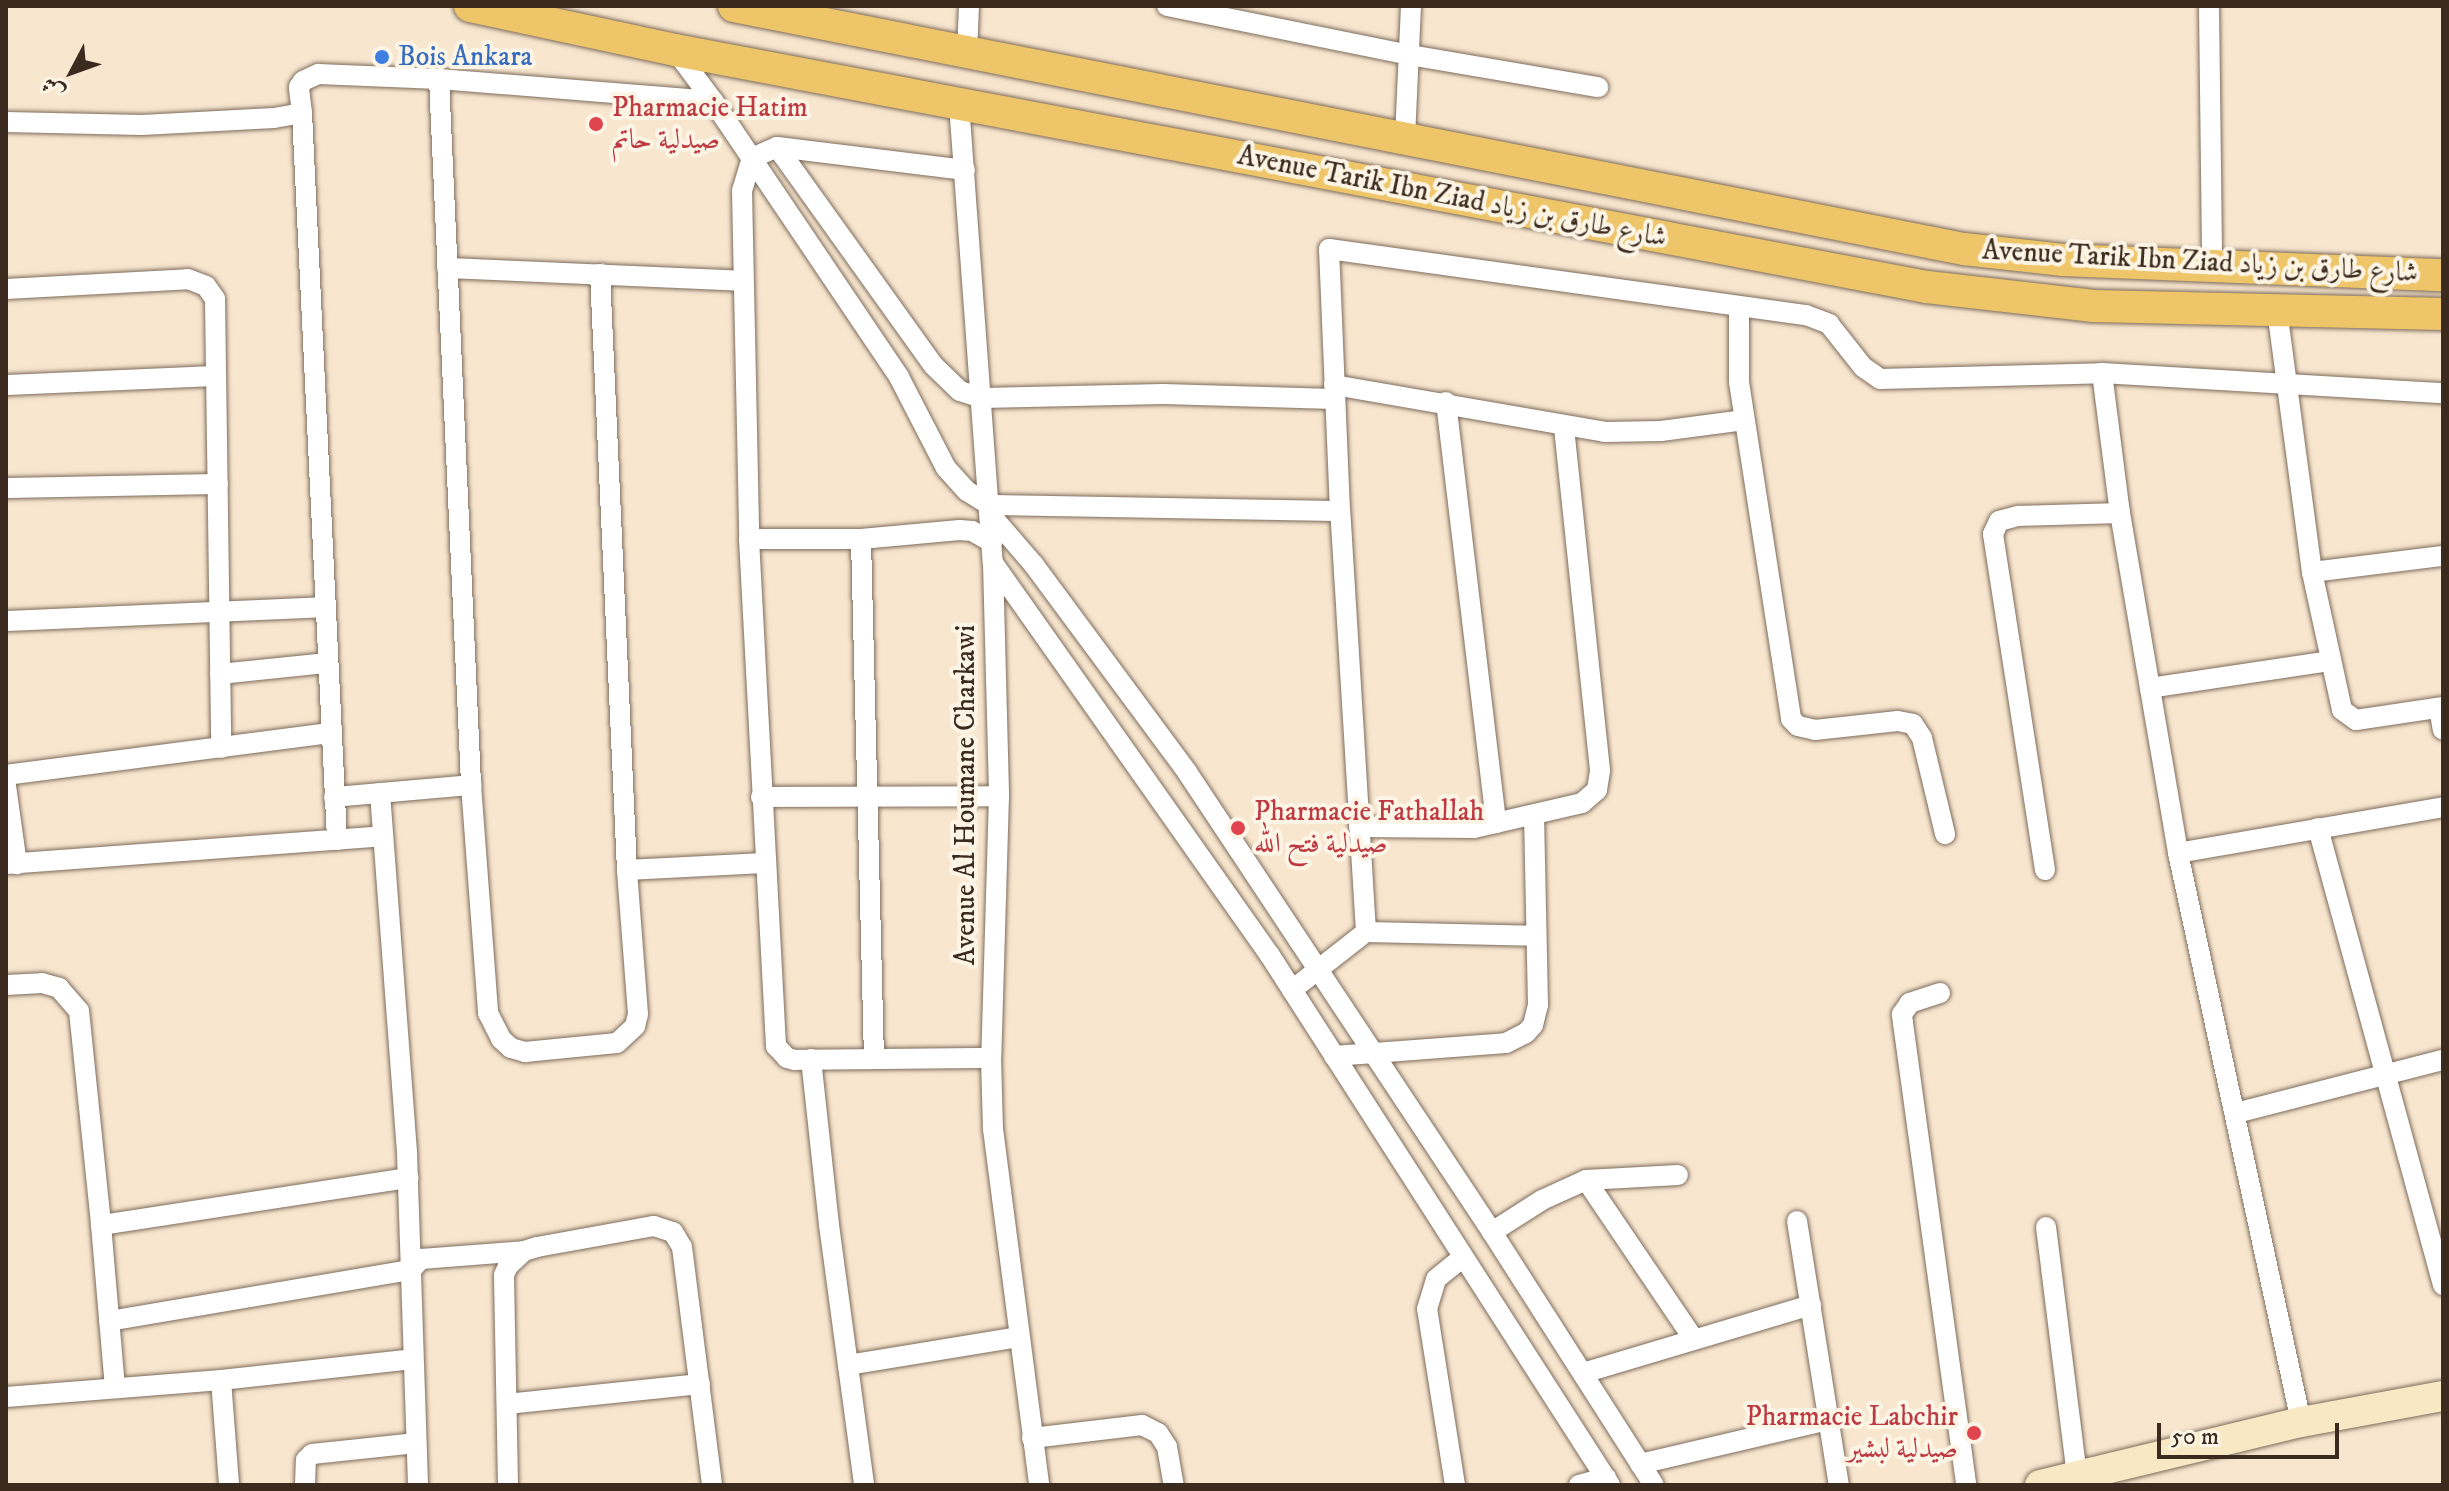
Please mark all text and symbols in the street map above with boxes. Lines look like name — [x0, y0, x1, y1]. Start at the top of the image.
north arrow — [32, 32, 112, 112]
place label: Bois Ankara — [398, 40, 532, 74]
marker: Bois Ankara — [373, 48, 391, 66]
text: ش — [36, 71, 71, 105]
place label: Pharmacie Hatim صيدلية حاتم — [612, 91, 808, 157]
marker: Pharmacie Hatim صيدلية حاتم — [587, 115, 605, 133]
street label: Avenue Tarik Ibn Ziad شارع طارق بن زياد — [1235, 139, 1669, 255]
street label: Avenue Tarik Ibn Ziad شارع طارق بن زياد — [1981, 234, 2419, 290]
street label: Avenue Al Houmane Charkawi — [949, 625, 983, 965]
place label: Pharmacie Fathallah صيدلية فتح الله — [1254, 795, 1484, 861]
marker: Pharmacie Fathallah صيدلية فتح الله — [1229, 819, 1247, 837]
place label: Pharmacie Labchir صيدلية لبشير — [1745, 1400, 1958, 1466]
scale bar — [2161, 1407, 2343, 1457]
text: 50 m — [2171, 1422, 2219, 1452]
marker: Pharmacie Labchir صيدلية لبشير — [1965, 1424, 1983, 1442]

